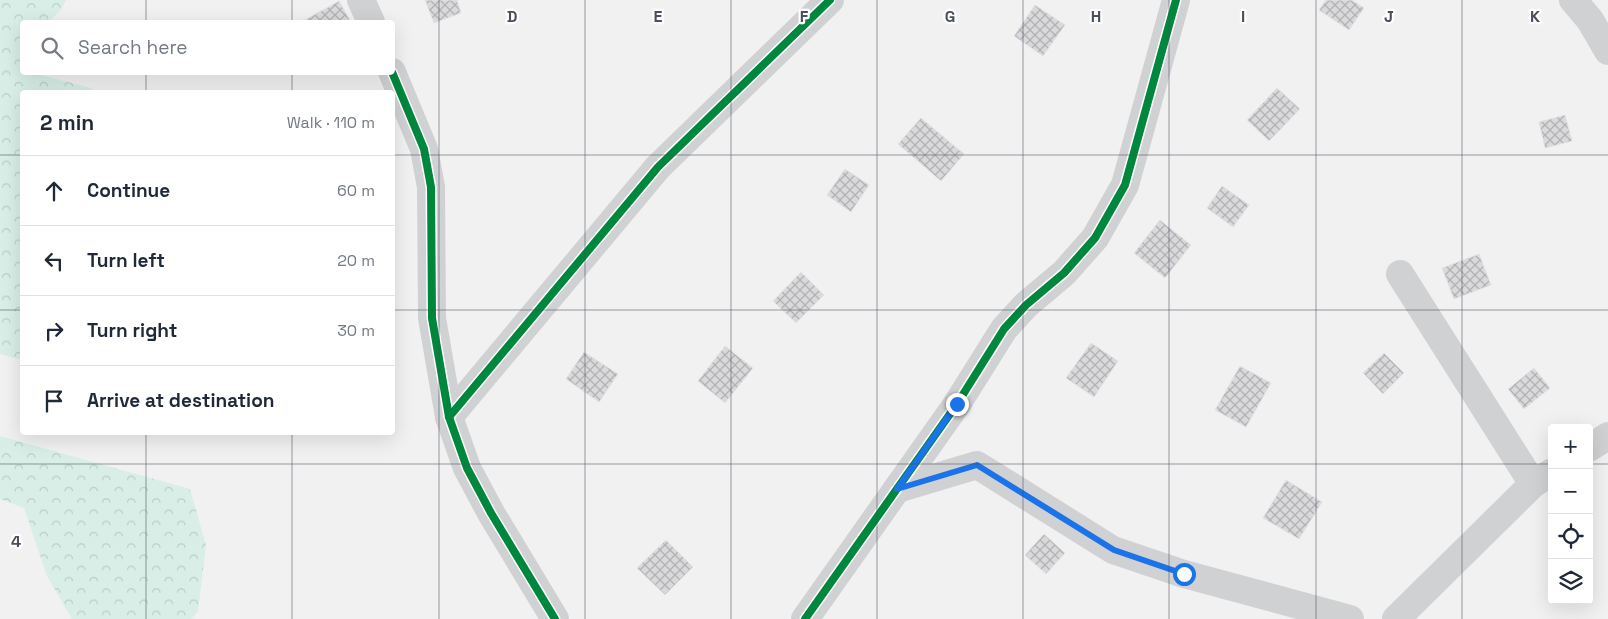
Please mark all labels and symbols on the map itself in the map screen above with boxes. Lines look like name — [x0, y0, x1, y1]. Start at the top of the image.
text: D — [507, 6, 517, 27]
text: E — [654, 6, 663, 27]
text: F — [800, 6, 809, 27]
text: G — [945, 6, 955, 27]
text: H — [1091, 6, 1101, 27]
text: I — [1241, 6, 1245, 27]
text: J — [1384, 6, 1394, 27]
text: K — [1530, 6, 1540, 27]
route end — [946, 393, 969, 416]
text: 4 — [11, 531, 21, 552]
route start — [1173, 563, 1196, 586]

